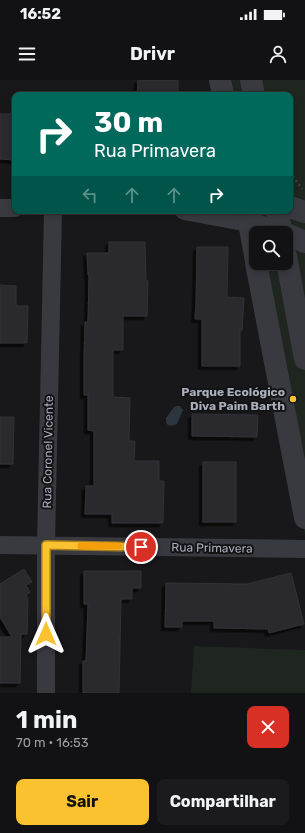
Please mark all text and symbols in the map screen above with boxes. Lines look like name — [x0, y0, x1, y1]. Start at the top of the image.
text: 16:52 — [20, 5, 61, 23]
icon: menu — [16, 43, 38, 65]
text: Drivr — [130, 43, 175, 65]
icon: person — [267, 43, 289, 65]
text: 30 m — [94, 106, 163, 139]
icon: right — [28, 108, 80, 160]
text: Rua Primavera — [94, 140, 216, 162]
icon: left — [79, 184, 101, 206]
icon: ahead — [121, 184, 143, 206]
icon: ahead — [163, 184, 185, 206]
icon: right — [205, 184, 227, 206]
map controls — [249, 226, 293, 270]
button: search — [249, 226, 293, 270]
place label: Parque Ecológico Diva Paim Barth — [181, 385, 285, 413]
marker: Parque Ecológico Diva Paim Barth — [288, 394, 298, 404]
street label: Rua Coronel Vicente — [40, 395, 56, 509]
pin — [124, 530, 158, 564]
icon: arrive — [130, 536, 152, 558]
street label: Rua Primavera — [171, 540, 253, 556]
position arrow — [25, 613, 67, 655]
text: 1 min — [16, 706, 77, 734]
button: close — [247, 706, 289, 748]
text: 70 m · 16:53 — [16, 735, 89, 750]
button: Sair — [16, 779, 149, 825]
button: Compartilhar — [157, 779, 289, 825]

